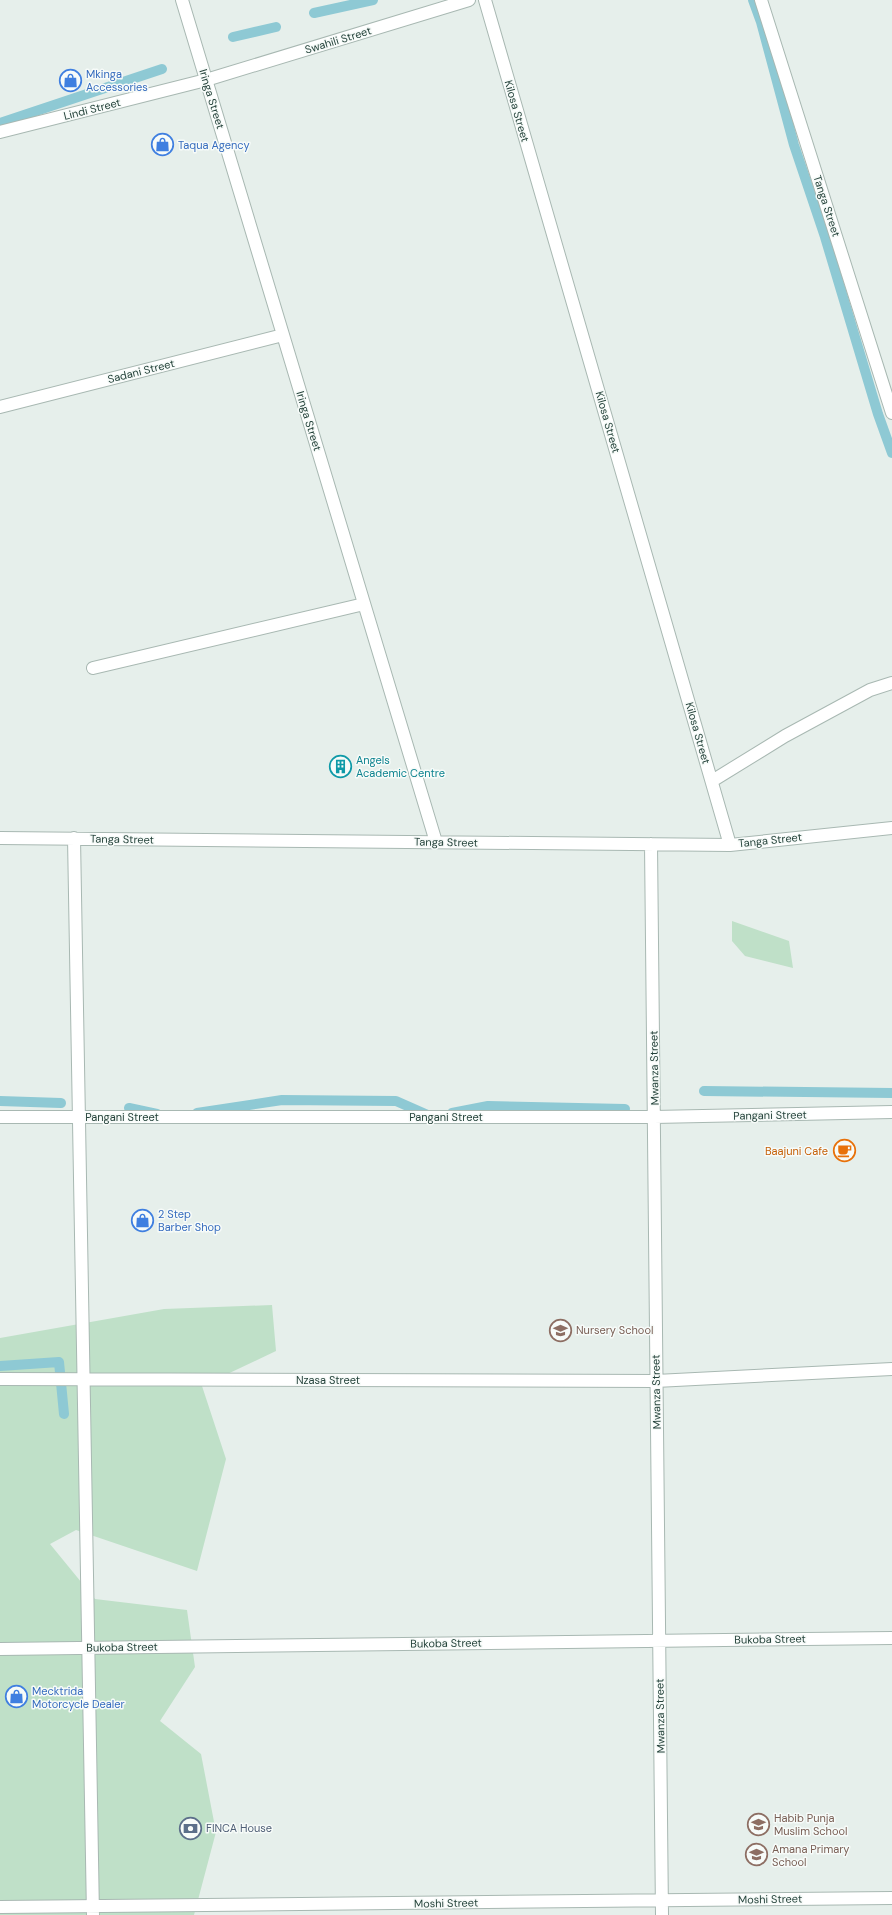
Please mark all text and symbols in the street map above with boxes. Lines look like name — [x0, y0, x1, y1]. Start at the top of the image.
street label: Swahili Street — [303, 23, 373, 57]
shop icon: Mkinga Accessories — [58, 67, 84, 93]
place label: Mkinga Accessories — [86, 67, 148, 94]
street label: Iringa Street — [196, 67, 228, 131]
street label: Kilosa Street — [501, 78, 533, 144]
street label: Lindi Street — [62, 95, 122, 123]
shop icon: Taqua Agency — [150, 132, 176, 158]
place label: Taqua Agency — [178, 138, 250, 152]
street label: Tanga Street — [810, 173, 844, 239]
street label: Sadani Street — [106, 356, 176, 386]
street label: Iringa Street — [293, 389, 325, 453]
street label: Kilosa Street — [592, 389, 624, 455]
street label: Kilosa Street — [682, 700, 714, 766]
building icon: Angels Academic Centre — [327, 753, 353, 779]
place label: Angels Academic Centre — [356, 753, 445, 780]
street label: Tanga Street — [737, 830, 803, 850]
street label: Tanga Street — [90, 831, 154, 847]
street label: Tanga Street — [414, 834, 478, 850]
street label: Mwanza Street — [646, 1030, 662, 1106]
street label: Pangani Street — [733, 1107, 807, 1123]
street label: Pangani Street — [85, 1110, 159, 1124]
street label: Pangani Street — [409, 1110, 483, 1124]
cafe icon: Baajuni Cafe — [831, 1138, 857, 1164]
place label: Baajuni Cafe — [765, 1144, 828, 1158]
shop icon: 2 Step Barber Shop — [130, 1207, 156, 1233]
place label: 2 Step Barber Shop — [158, 1207, 221, 1234]
school or university icon: Nursery School — [548, 1317, 574, 1343]
place label: Nursery School — [576, 1323, 653, 1337]
street label: Mwanza Street — [648, 1354, 664, 1430]
street label: Nzasa Street — [296, 1373, 360, 1387]
street label: Bukoba Street — [734, 1631, 806, 1647]
street label: Bukoba Street — [410, 1635, 482, 1651]
street label: Bukoba Street — [86, 1639, 158, 1655]
street label: Mwanza Street — [652, 1678, 668, 1754]
shop icon: Mecktrida Motorcycle Dealer — [3, 1684, 29, 1710]
place label: Mecktrida Motorcycle Dealer — [32, 1684, 124, 1711]
school or university icon: Habib Punja Muslim School — [745, 1811, 771, 1837]
place label: Habib Punja Muslim School — [774, 1811, 847, 1838]
bank icon: FINCA House — [177, 1815, 203, 1841]
place label: FINCA House — [206, 1821, 272, 1835]
school or university icon: Amana Primary School — [743, 1842, 769, 1868]
place label: Amana Primary School — [772, 1842, 849, 1869]
street label: Moshi Street — [738, 1891, 802, 1907]
street label: Moshi Street — [414, 1895, 478, 1911]

